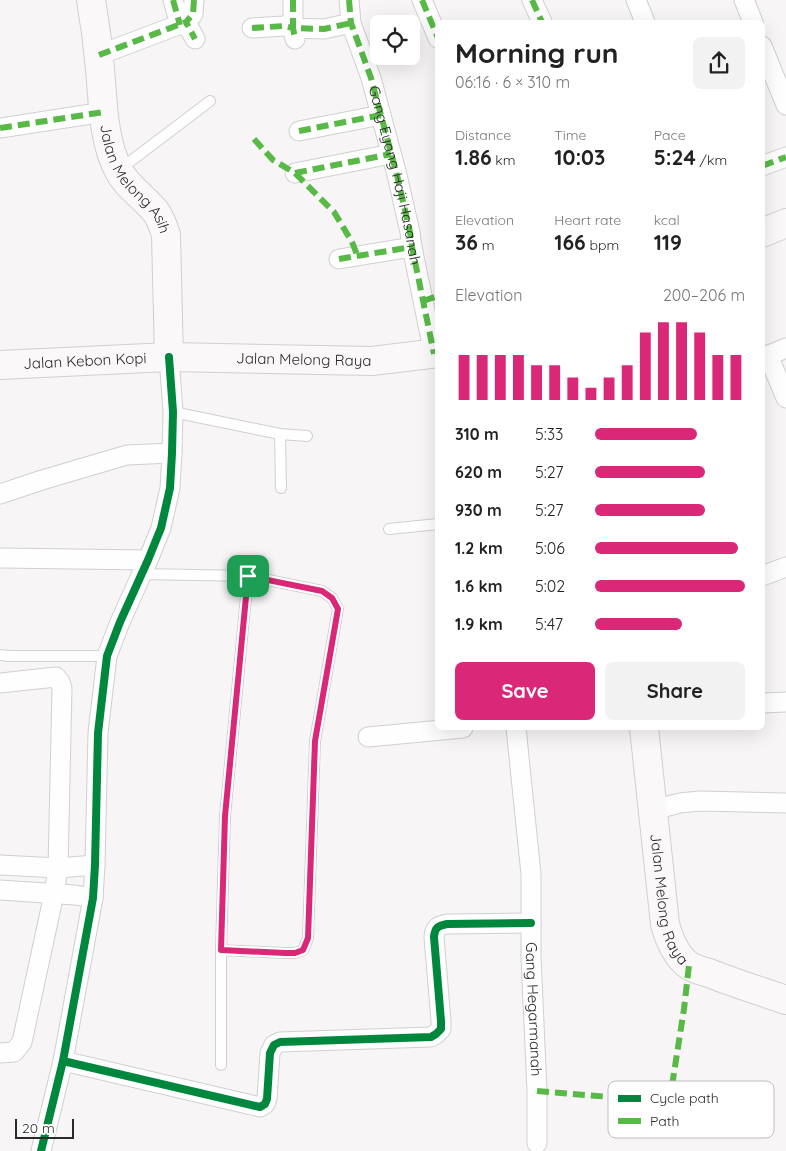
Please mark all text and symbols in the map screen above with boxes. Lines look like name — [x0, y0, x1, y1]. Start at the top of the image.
map controls — [370, 15, 420, 65]
button: locate — [370, 15, 420, 65]
text: Morning run — [455, 35, 619, 70]
button: share — [693, 37, 745, 89]
text: 06:16 · 6 × 310 m — [455, 72, 570, 92]
street label: Gang Eyang Haji Hasanah — [365, 84, 425, 267]
street label: Jalan Melong Asih — [96, 123, 175, 236]
text: Distance — [455, 126, 511, 144]
text: Time — [554, 126, 586, 144]
text: Pace — [654, 126, 686, 144]
text: 1.86 — [455, 144, 492, 170]
text: 10:03 — [554, 144, 605, 170]
text: 5:24 — [654, 144, 696, 170]
text: km — [492, 151, 516, 169]
text: /km — [696, 151, 727, 169]
text: Elevation — [455, 211, 514, 229]
text: Heart rate — [554, 211, 621, 229]
text: kcal — [654, 211, 680, 229]
text: 36 — [455, 229, 478, 255]
text: 166 — [554, 229, 586, 255]
text: 119 — [654, 229, 682, 255]
text: m — [478, 236, 494, 254]
text: bpm — [586, 236, 619, 254]
text: Elevation — [455, 285, 522, 305]
text: 200–206 m — [663, 285, 745, 305]
street label: Jalan Kebon Kopi — [23, 348, 147, 373]
street label: Jalan Melong Raya — [236, 348, 372, 370]
text: 310 m — [455, 424, 499, 444]
text: 5:33 — [535, 424, 563, 444]
text: 620 m — [455, 462, 502, 482]
text: 5:27 — [535, 462, 563, 482]
text: 930 m — [455, 500, 502, 520]
text: 5:27 — [535, 500, 563, 520]
text: 1.2 km — [455, 538, 503, 558]
text: 5:06 — [535, 538, 565, 558]
pin — [227, 555, 269, 597]
icon: arrive — [234, 562, 262, 590]
text: 1.6 km — [455, 576, 502, 596]
text: 5:02 — [535, 576, 565, 596]
text: 1.9 km — [455, 614, 503, 634]
text: 5:47 — [535, 614, 563, 634]
button: Save — [455, 662, 595, 720]
button: Share — [605, 662, 745, 720]
street label: Jalan Melong Raya — [646, 833, 693, 969]
street label: Gang Hegarmanah — [522, 942, 546, 1077]
legend — [608, 1081, 774, 1138]
text: Cycle path — [650, 1089, 719, 1107]
text: Path — [650, 1112, 679, 1130]
scale bar — [15, 1116, 74, 1139]
text: 20 m — [22, 1119, 55, 1137]

